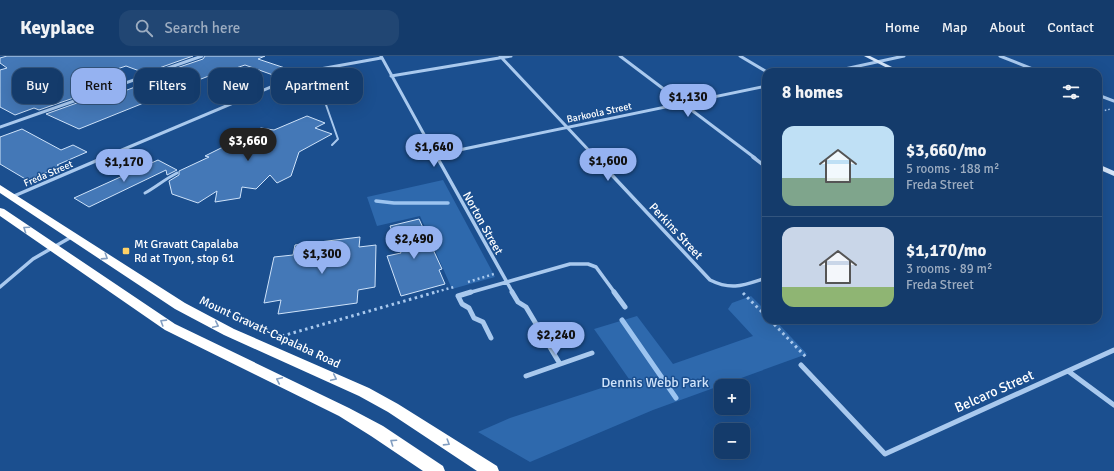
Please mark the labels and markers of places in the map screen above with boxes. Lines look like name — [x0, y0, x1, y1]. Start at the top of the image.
pin: $1,130 — [655, 84, 721, 118]
pin: $3,660 — [215, 128, 281, 162]
pin: $1,640 — [401, 134, 467, 168]
pin: $1,600 — [575, 148, 641, 182]
pin: $1,170 — [91, 149, 157, 183]
pin: $2,490 — [381, 226, 447, 260]
place label: Mt Gravatt Capalaba Rd at Tryon, stop 61 — [134, 237, 239, 266]
pin: $1,300 — [289, 241, 355, 275]
marker: Mt Gravatt Capalaba Rd at Tryon, stop 61 — [121, 246, 131, 256]
pin: $2,240 — [523, 322, 589, 356]

